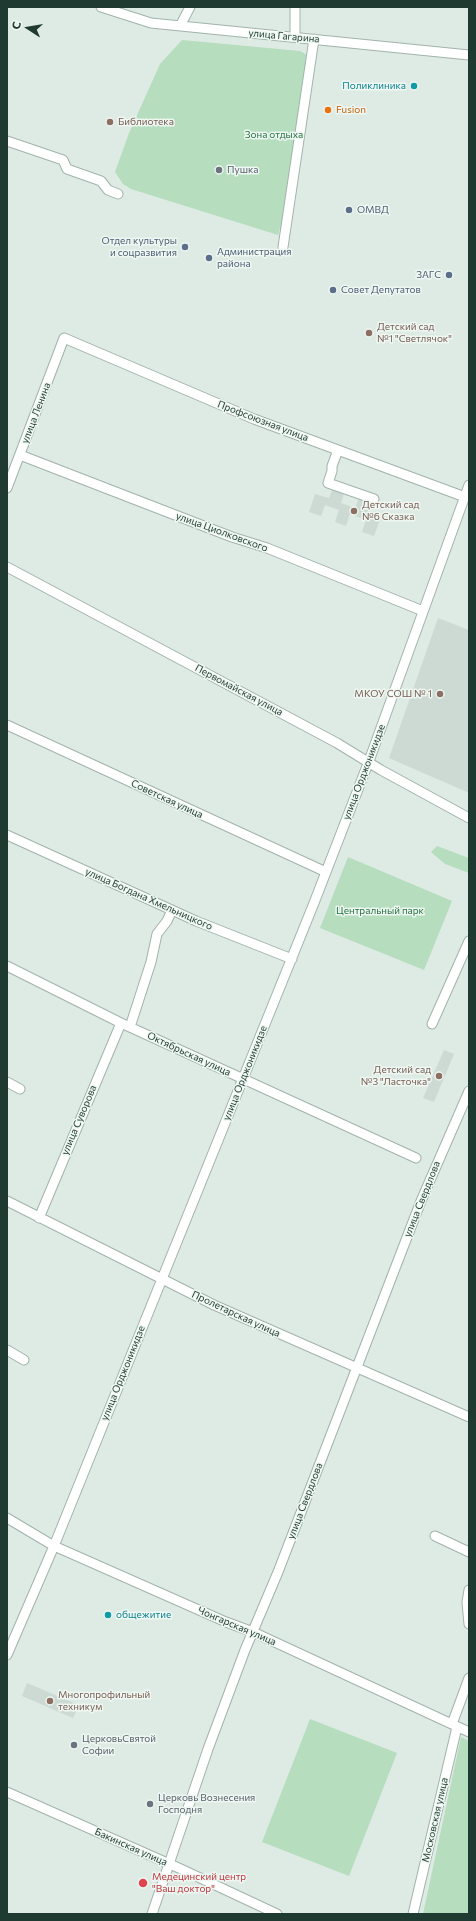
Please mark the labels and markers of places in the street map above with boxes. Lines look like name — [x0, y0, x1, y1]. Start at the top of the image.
place label: Поликлиника — [342, 80, 406, 92]
marker: Поликлиника — [409, 81, 419, 91]
place label: Fusion — [336, 104, 366, 116]
marker: Fusion — [323, 105, 333, 115]
place label: Библиотека — [118, 116, 174, 128]
marker: Библиотека — [105, 117, 115, 127]
place label: Пушка — [227, 164, 258, 176]
marker: Пушка — [214, 165, 224, 175]
place label: ОМВД — [357, 204, 389, 216]
marker: ОМВД — [344, 205, 354, 215]
place label: Отдел культуры и соцразвития — [102, 235, 177, 258]
marker: Отдел культуры и соцразвития — [180, 242, 190, 252]
place label: Администрация района — [217, 246, 292, 270]
marker: Администрация района — [204, 253, 214, 263]
place label: ЗАГС — [416, 269, 441, 281]
marker: ЗАГС — [444, 270, 454, 280]
place label: Совет Депутатов — [341, 284, 421, 296]
marker: Совет Депутатов — [328, 285, 338, 295]
place label: Детский сад №1 "Светлячок" — [377, 321, 452, 344]
marker: Детский сад №1 "Светлячок" — [364, 328, 374, 338]
place label: Детский сад №6 Сказка — [362, 499, 419, 522]
marker: Детский сад №6 Сказка — [349, 506, 359, 516]
place label: МКОУ СОШ № 1 — [354, 688, 432, 700]
marker: МКОУ СОШ № 1 — [435, 689, 445, 699]
place label: Детский сад №3 "Ласточка" — [361, 1064, 431, 1088]
marker: Детский сад №3 "Ласточка" — [434, 1071, 444, 1081]
place label: общежитие — [116, 1609, 171, 1621]
marker: общежитие — [103, 1610, 113, 1620]
place label: Многопрофильный техникум — [58, 1689, 150, 1712]
marker: Многопрофильный техникум — [45, 1696, 55, 1706]
place label: ЦерковьСвятой Софии — [82, 1733, 156, 1756]
marker: ЦерковьСвятой Софии — [69, 1740, 79, 1750]
place label: Церковь Вознесения Господня — [158, 1792, 255, 1816]
marker: Церковь Вознесения Господня — [145, 1799, 155, 1809]
place label: Медецинский центр "Ваш доктор" — [152, 1871, 246, 1894]
marker: Медецинский центр "Ваш доктор" — [137, 1877, 149, 1889]

